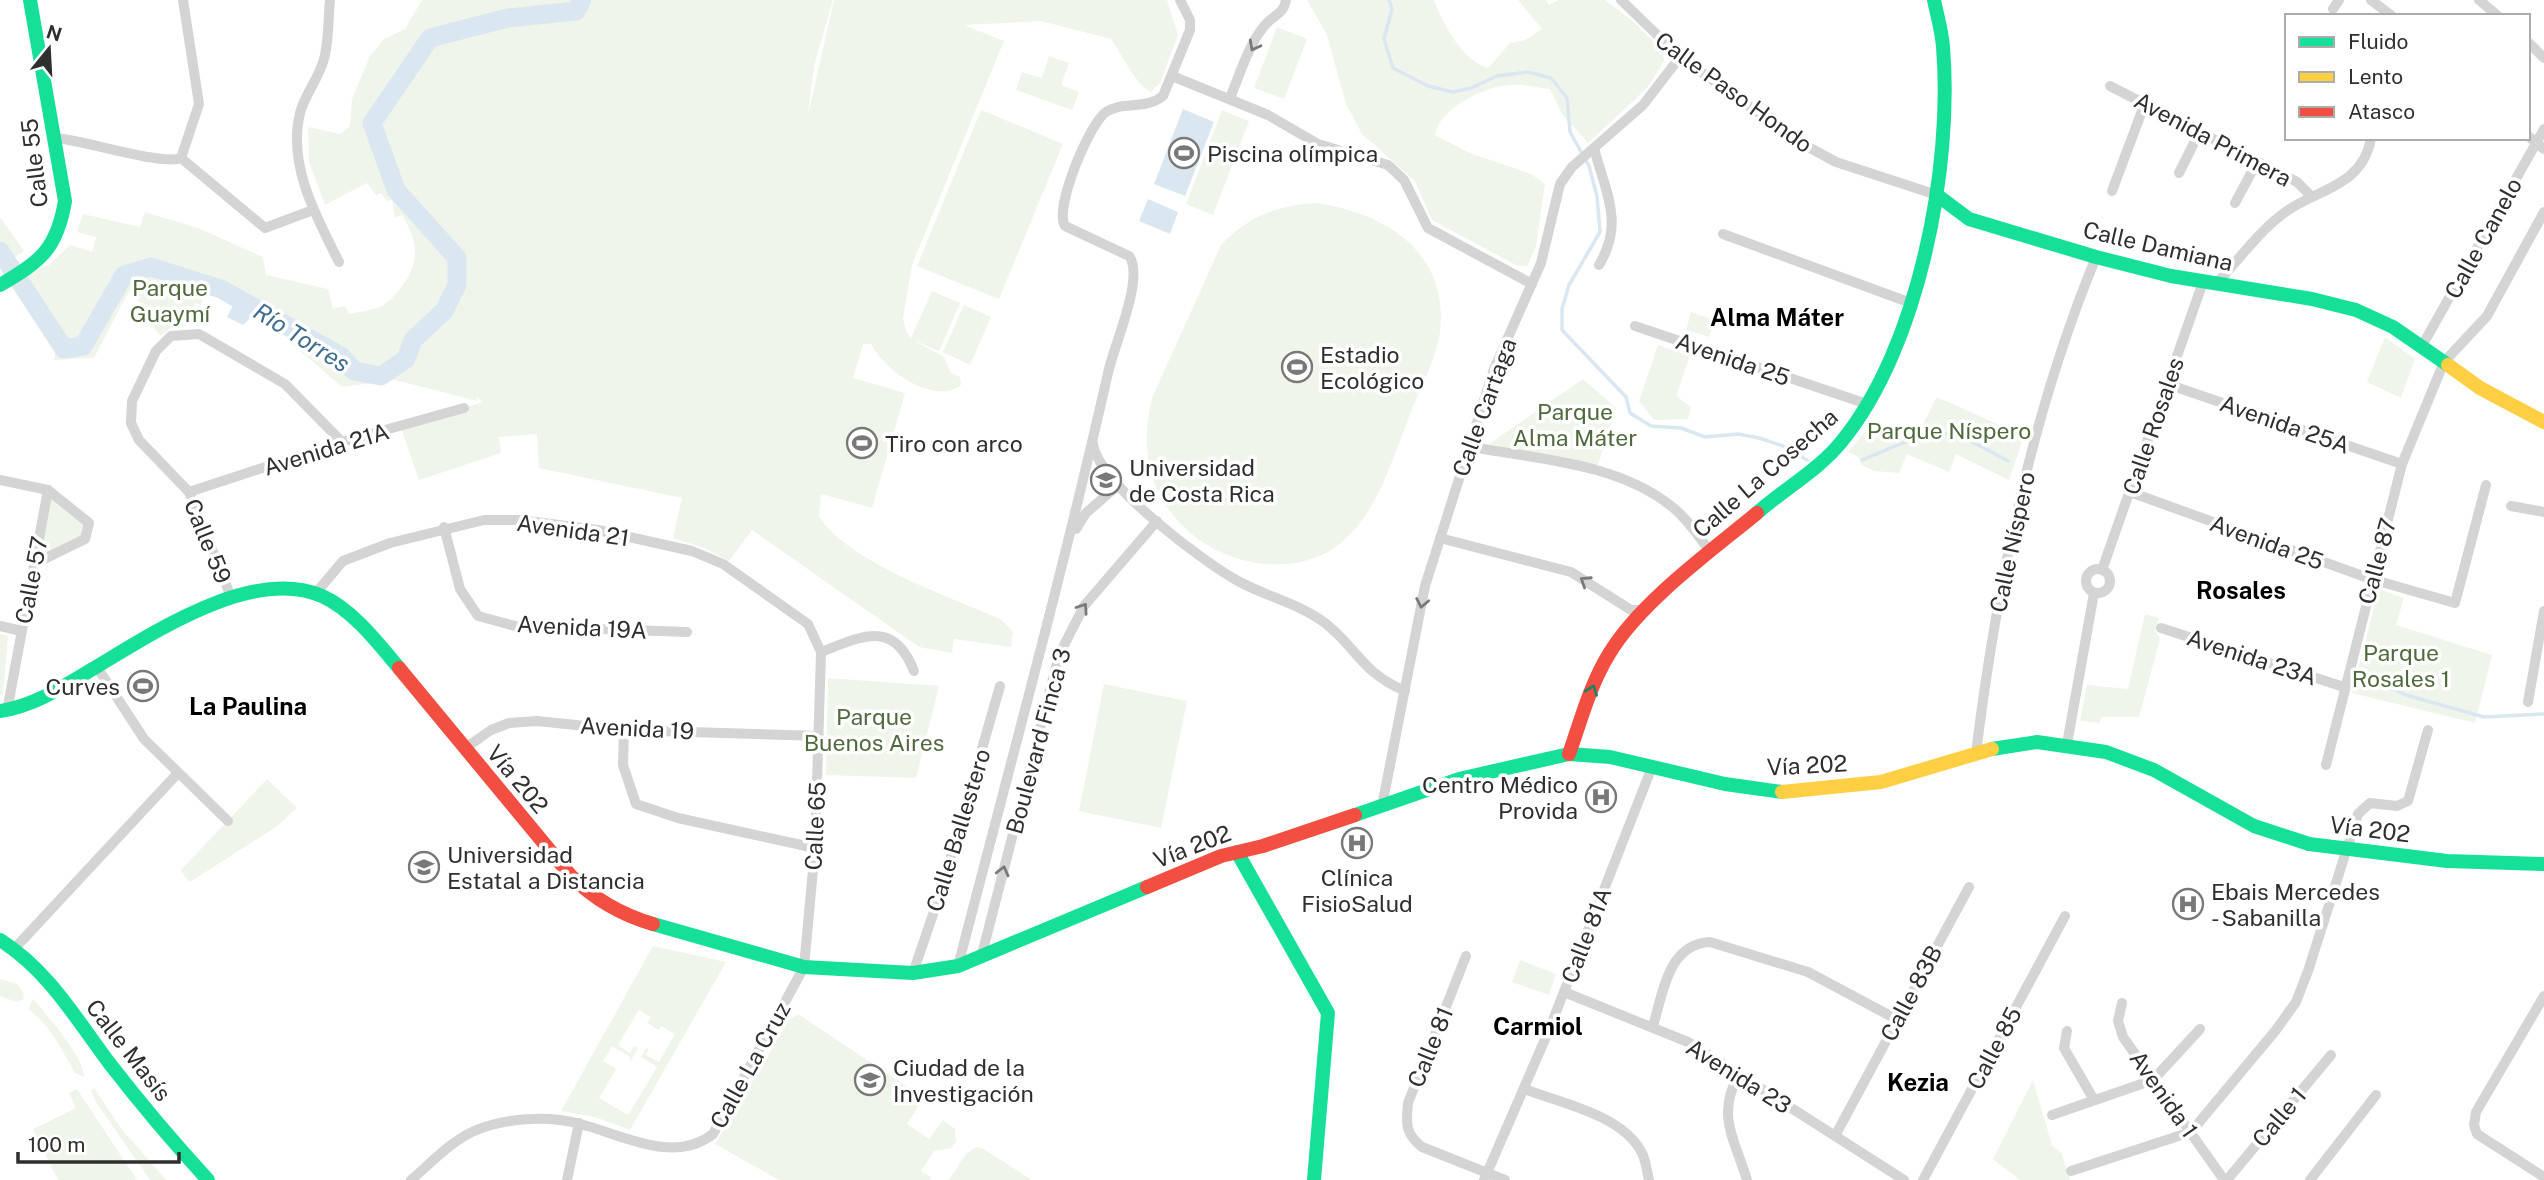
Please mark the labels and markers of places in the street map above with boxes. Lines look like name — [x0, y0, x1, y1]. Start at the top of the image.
sports icon: Piscina olímpica — [1167, 136, 1201, 170]
place label: Piscina olímpica — [1207, 140, 1378, 167]
place label: Estadio Ecológico — [1320, 341, 1424, 394]
sports icon: Estadio Ecológico — [1280, 350, 1314, 384]
sports icon: Tiro con arco — [845, 426, 879, 460]
place label: Tiro con arco — [885, 430, 1023, 457]
place label: Universidad de Costa Rica — [1129, 454, 1275, 507]
school or university icon: Universidad de Costa Rica — [1089, 463, 1123, 497]
sports icon: Curves — [126, 669, 160, 703]
place label: Curves — [45, 673, 120, 700]
place label: Centro Médico Provida — [1422, 771, 1578, 824]
hospital icon: Centro Médico Provida — [1584, 780, 1618, 814]
hospital icon: Clínica FisioSalud — [1340, 826, 1374, 860]
place label: Universidad Estatal a Distancia — [447, 841, 645, 894]
school or university icon: Universidad Estatal a Distancia — [407, 850, 441, 884]
place label: Clínica FisioSalud — [1301, 864, 1413, 917]
place label: Ebais Mercedes - Sabanilla — [2211, 878, 2380, 931]
hospital icon: Ebais Mercedes - Sabanilla — [2171, 887, 2205, 921]
place label: Ciudad de la Investigación — [893, 1054, 1034, 1107]
school or university icon: Ciudad de la Investigación — [853, 1063, 887, 1097]

